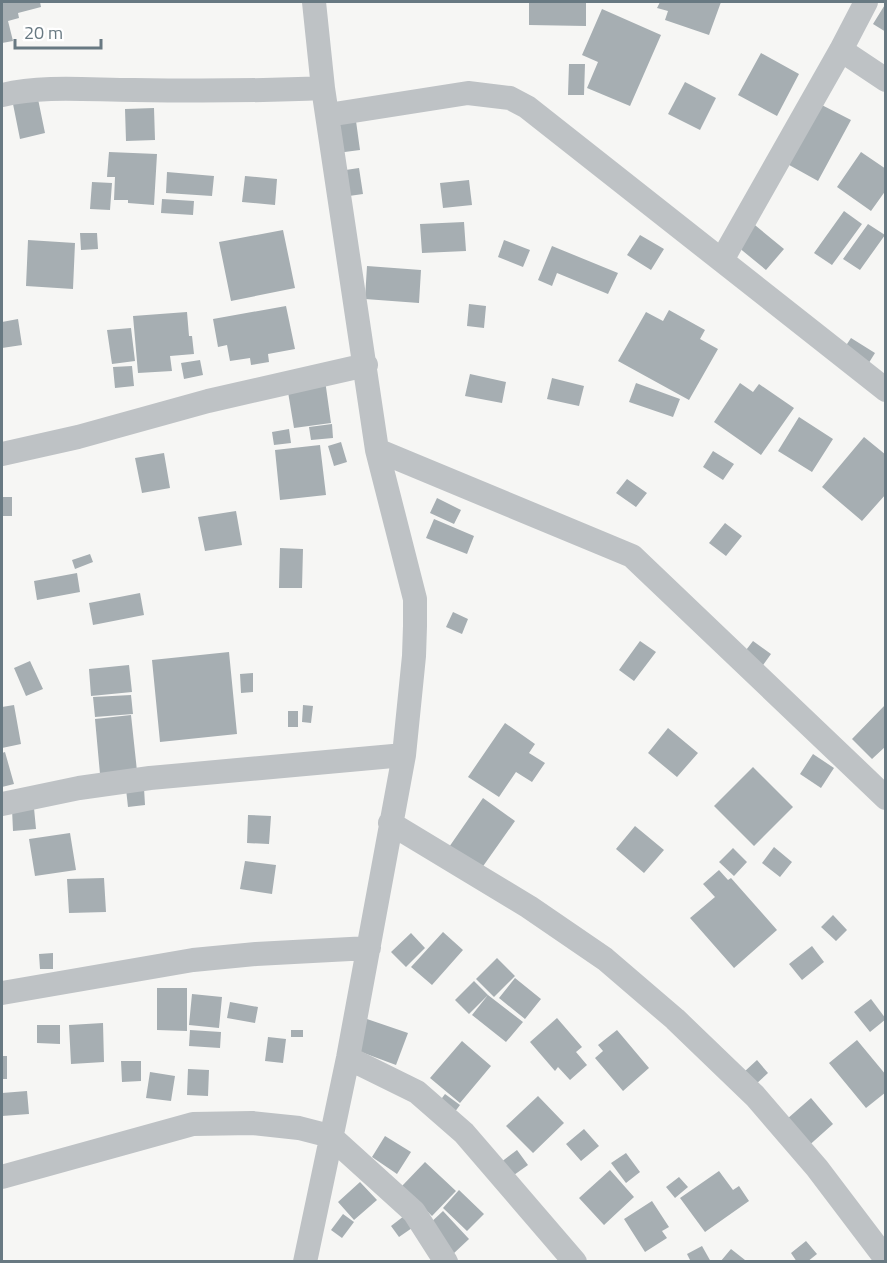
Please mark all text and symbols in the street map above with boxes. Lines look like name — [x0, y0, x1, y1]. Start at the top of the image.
scale bar — [15, 12, 100, 50]
text: 20 m — [24, 19, 63, 46]

